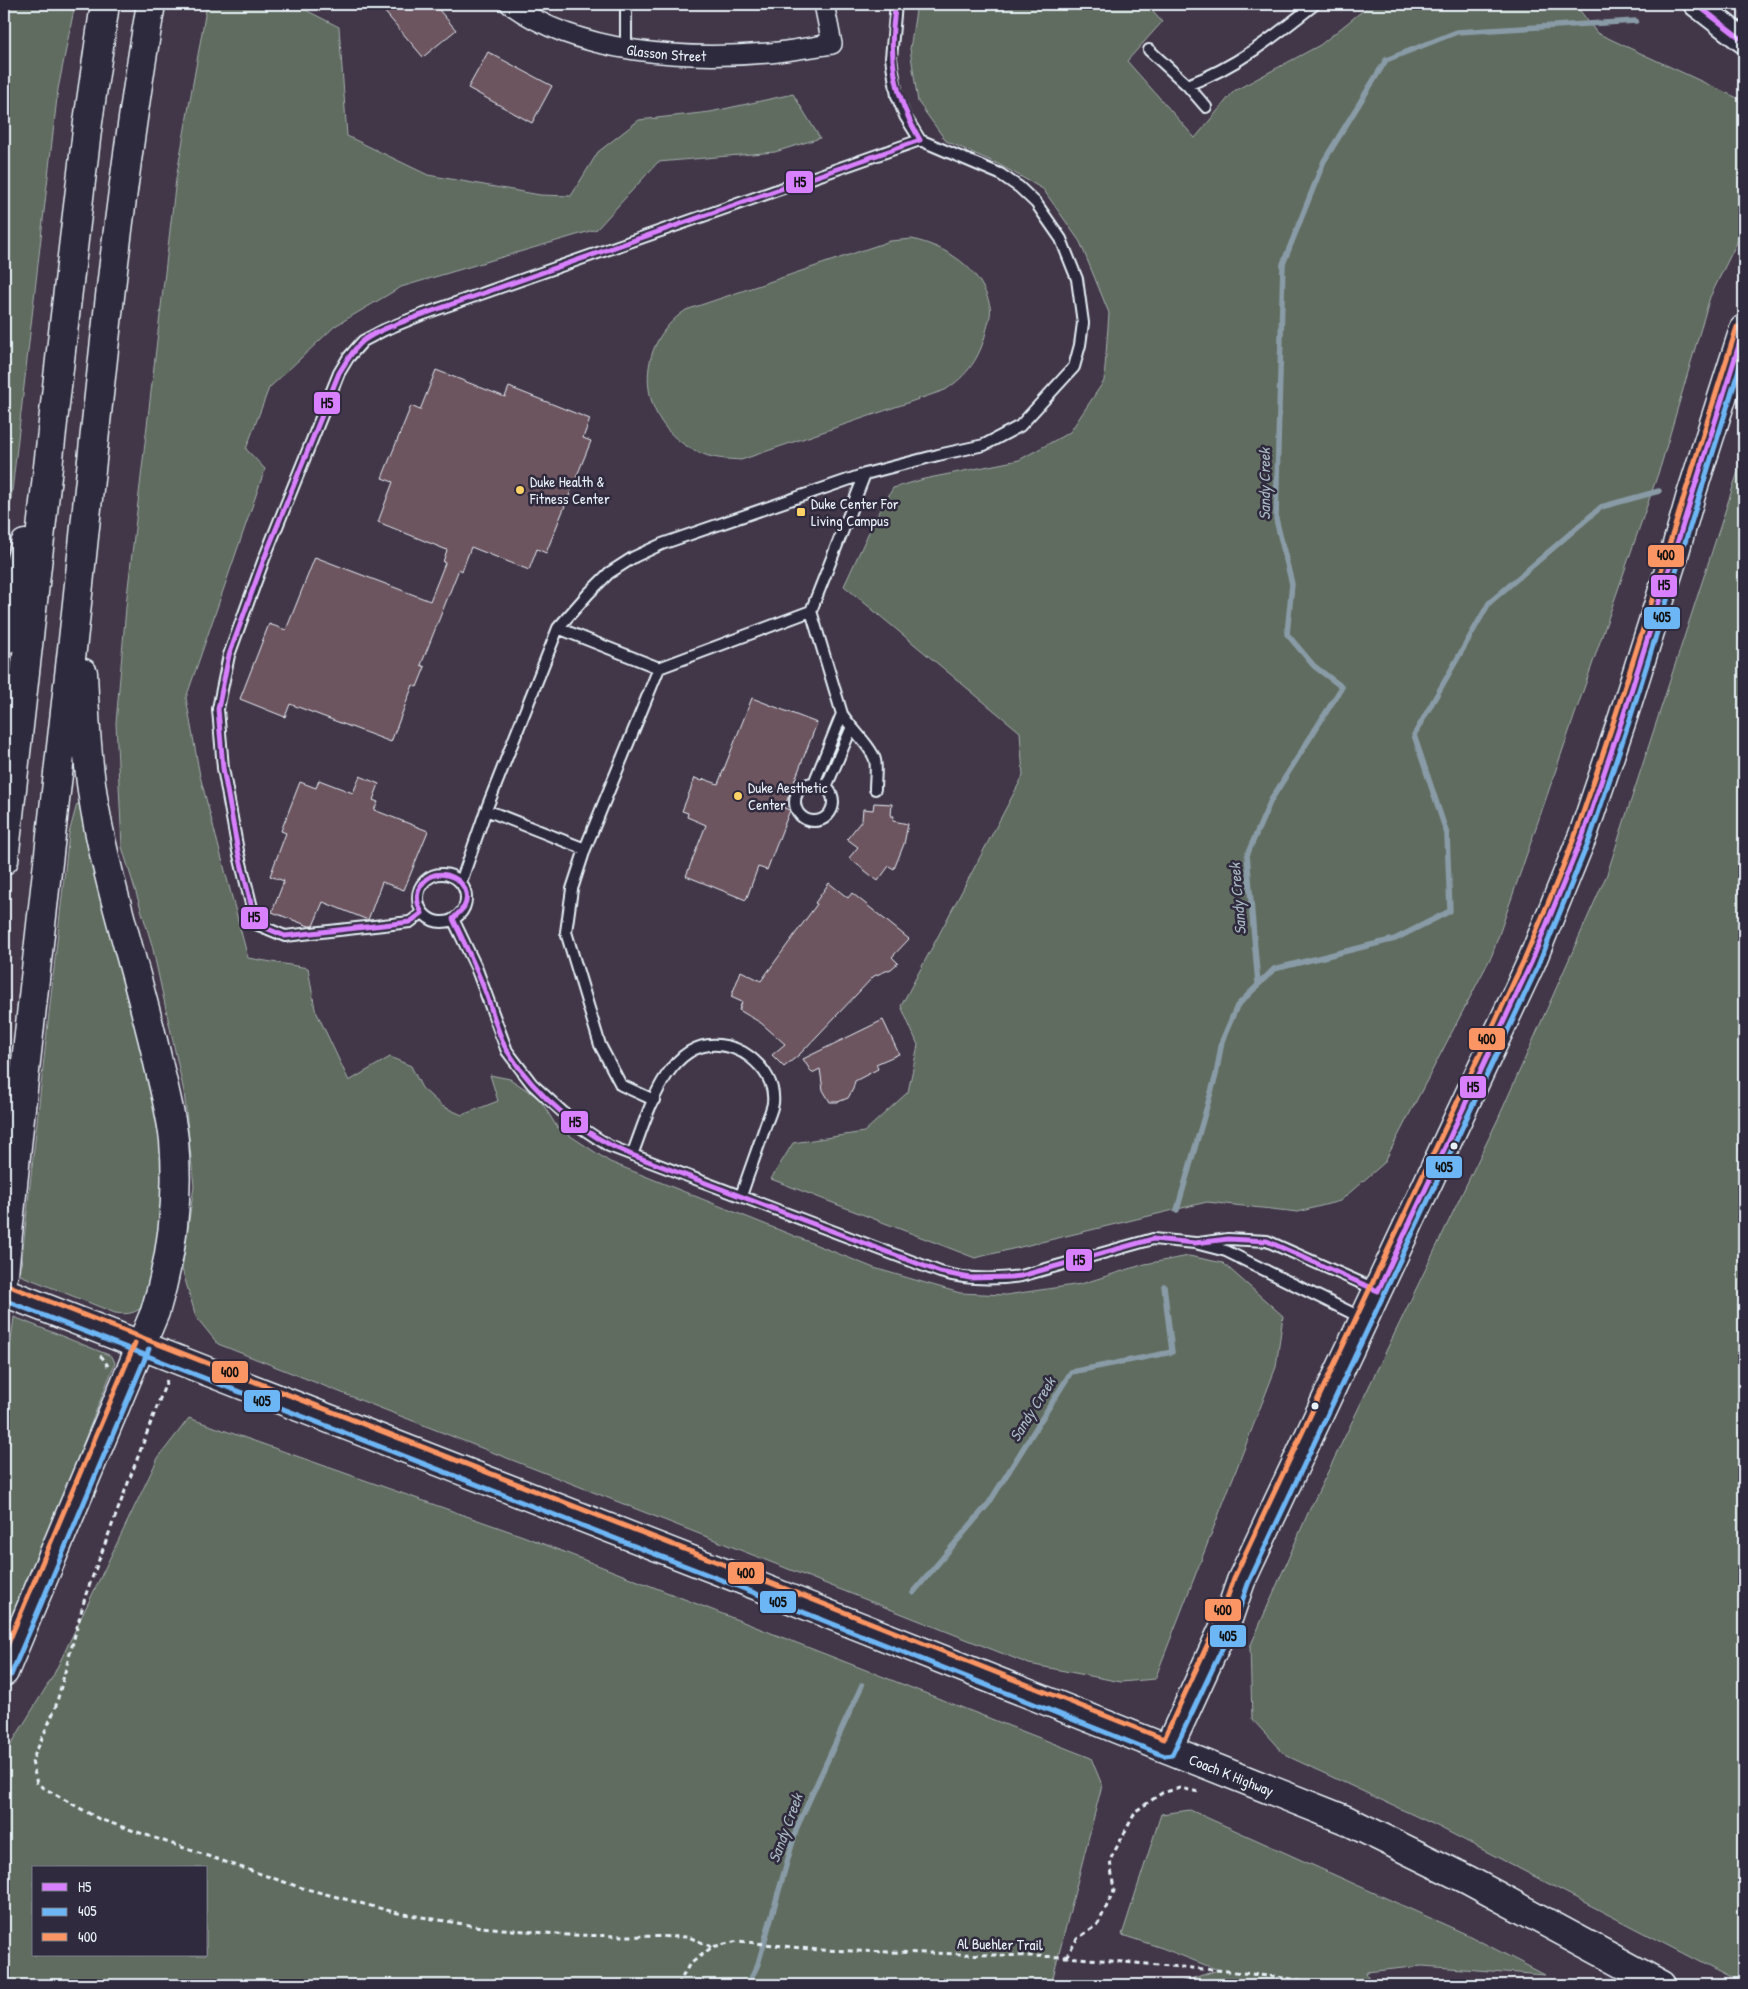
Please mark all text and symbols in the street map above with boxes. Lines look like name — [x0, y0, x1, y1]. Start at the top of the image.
street label: Glasson Street — [625, 38, 707, 66]
line badge: H5 — [785, 170, 814, 194]
text: H5 — [794, 172, 806, 191]
line badge: H5 — [313, 391, 341, 415]
text: H5 — [321, 393, 333, 412]
water label: Sandy Creek — [1253, 447, 1275, 520]
place label: Duke Health & Fitness Center — [529, 471, 610, 509]
marker: Duke Health & Fitness Center — [514, 484, 526, 496]
place label: Duke Center For Living Campus — [811, 493, 899, 531]
marker: Duke Center For Living Campus — [795, 506, 807, 518]
line badge: 400 — [1647, 544, 1685, 568]
text: 400 — [1657, 545, 1676, 564]
line badge: H5 — [1650, 574, 1678, 598]
text: H5 — [1658, 575, 1670, 594]
line badge: 405 — [1643, 606, 1681, 630]
text: 405 — [1653, 607, 1671, 626]
place label: Duke Aesthetic Center — [748, 777, 828, 815]
marker: Duke Aesthetic Center — [732, 790, 744, 802]
water label: Sandy Creek — [1223, 861, 1251, 936]
line badge: H5 — [240, 906, 269, 930]
text: H5 — [248, 907, 260, 926]
line badge: 400 — [1468, 1027, 1506, 1051]
text: 400 — [1478, 1029, 1497, 1048]
line badge: H5 — [1459, 1075, 1487, 1099]
text: H5 — [1467, 1077, 1479, 1096]
line badge: H5 — [560, 1110, 589, 1134]
text: H5 — [569, 1112, 581, 1131]
unlabelled marker — [1449, 1141, 1459, 1151]
line badge: 405 — [1425, 1155, 1463, 1179]
text: 405 — [1435, 1157, 1453, 1176]
line badge: H5 — [1065, 1248, 1093, 1272]
text: H5 — [1073, 1250, 1085, 1269]
line badge: 400 — [211, 1360, 249, 1384]
text: 400 — [221, 1362, 240, 1381]
water label: Sandy Creek — [1004, 1372, 1061, 1445]
line badge: 405 — [243, 1389, 281, 1413]
text: 405 — [253, 1391, 271, 1410]
unlabelled marker — [1310, 1401, 1320, 1411]
line badge: 400 — [727, 1561, 765, 1585]
text: 400 — [737, 1563, 756, 1582]
line badge: 405 — [759, 1590, 797, 1614]
text: 405 — [769, 1592, 787, 1611]
line badge: 400 — [1204, 1598, 1242, 1622]
text: 400 — [1214, 1600, 1233, 1619]
line badge: 405 — [1209, 1624, 1247, 1648]
text: 405 — [1219, 1626, 1237, 1645]
street label: Coach K Highway — [1186, 1748, 1277, 1801]
water label: Sandy Creek — [762, 1789, 808, 1866]
legend — [32, 1866, 208, 1956]
text: H5 — [78, 1876, 92, 1897]
text: 405 — [78, 1900, 97, 1921]
text: 400 — [78, 1926, 97, 1947]
street label: Al Buehler Trail — [957, 1933, 1043, 1955]

